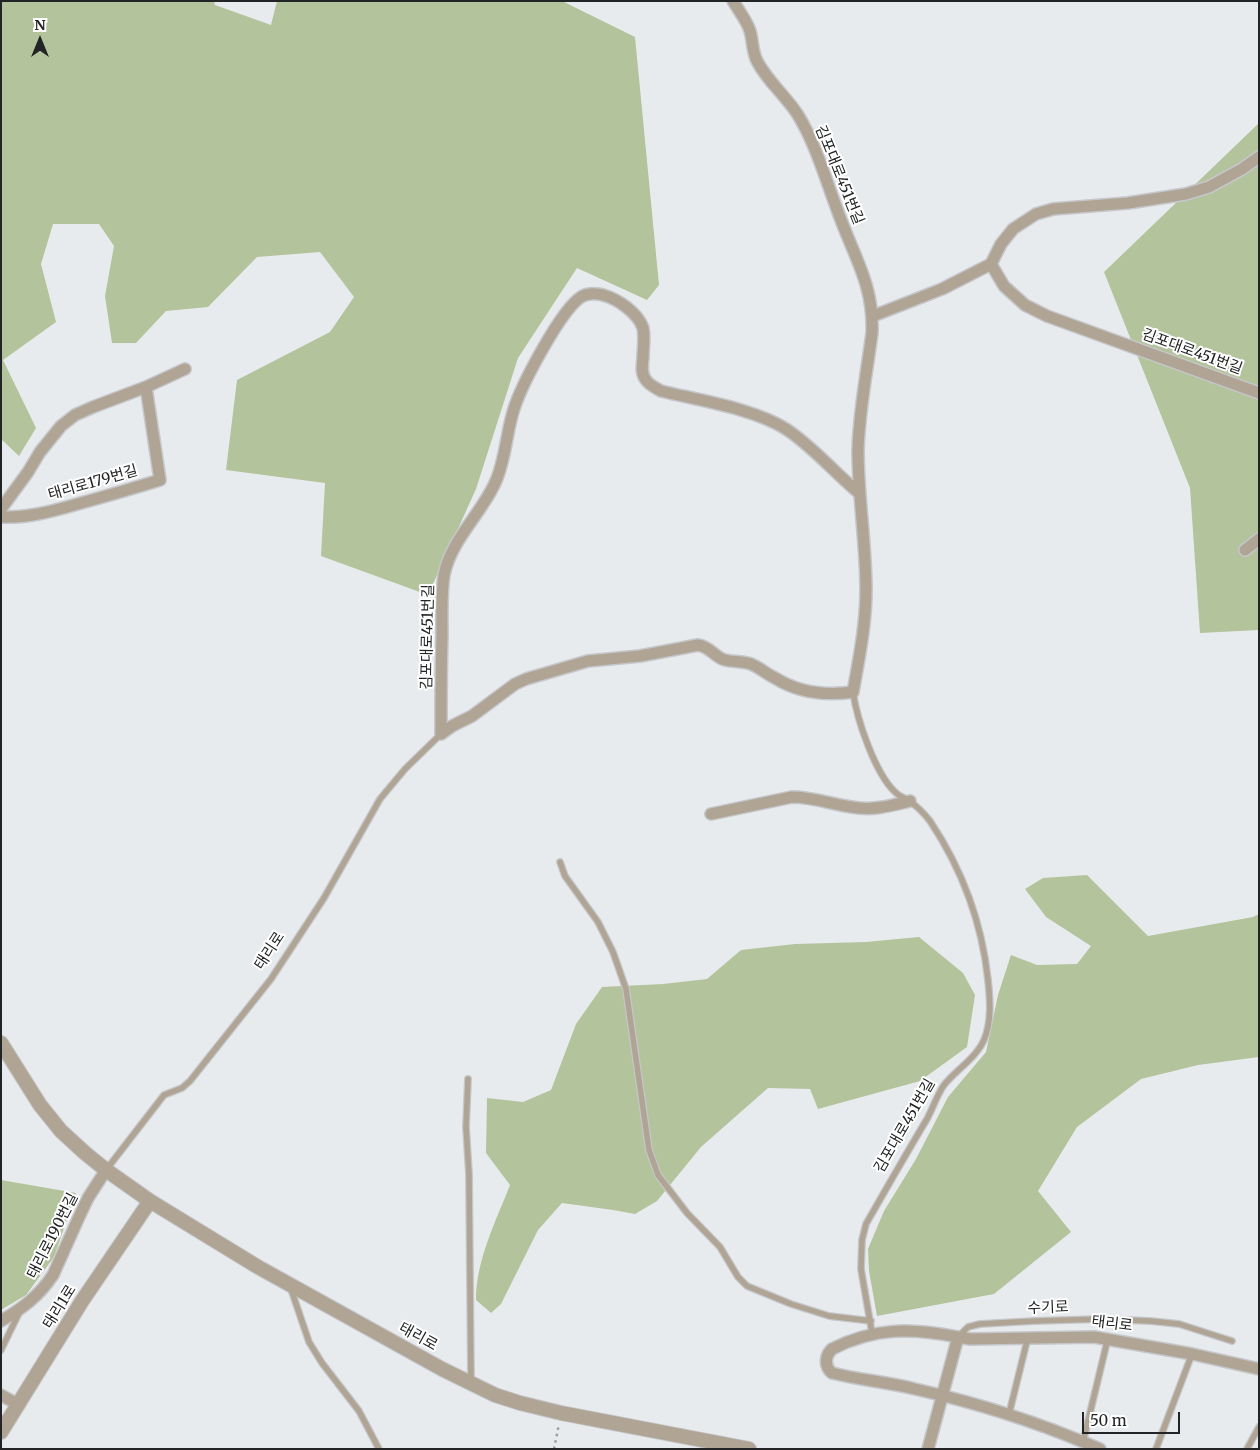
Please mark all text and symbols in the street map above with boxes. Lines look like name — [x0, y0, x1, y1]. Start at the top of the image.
north arrow — [15, 15, 65, 65]
text: N — [34, 16, 46, 34]
street label: 김포대로451번길 — [811, 123, 867, 227]
street label: 김포대로451번길 — [1139, 325, 1245, 379]
street label: 태리로179번길 — [46, 462, 140, 504]
street label: 김포대로451번길 — [418, 584, 438, 690]
street label: 태리로 — [251, 929, 289, 973]
street label: 김포대로451번길 — [871, 1076, 939, 1176]
street label: 태리로190번길 — [24, 1190, 82, 1282]
street label: 태리1로 — [40, 1282, 80, 1332]
street label: 수기로 — [1027, 1298, 1069, 1318]
street label: 태리로 — [1090, 1313, 1134, 1335]
street label: 태리로 — [396, 1319, 440, 1355]
scale bar — [1085, 1402, 1182, 1434]
text: 50 m — [1090, 1411, 1127, 1430]

